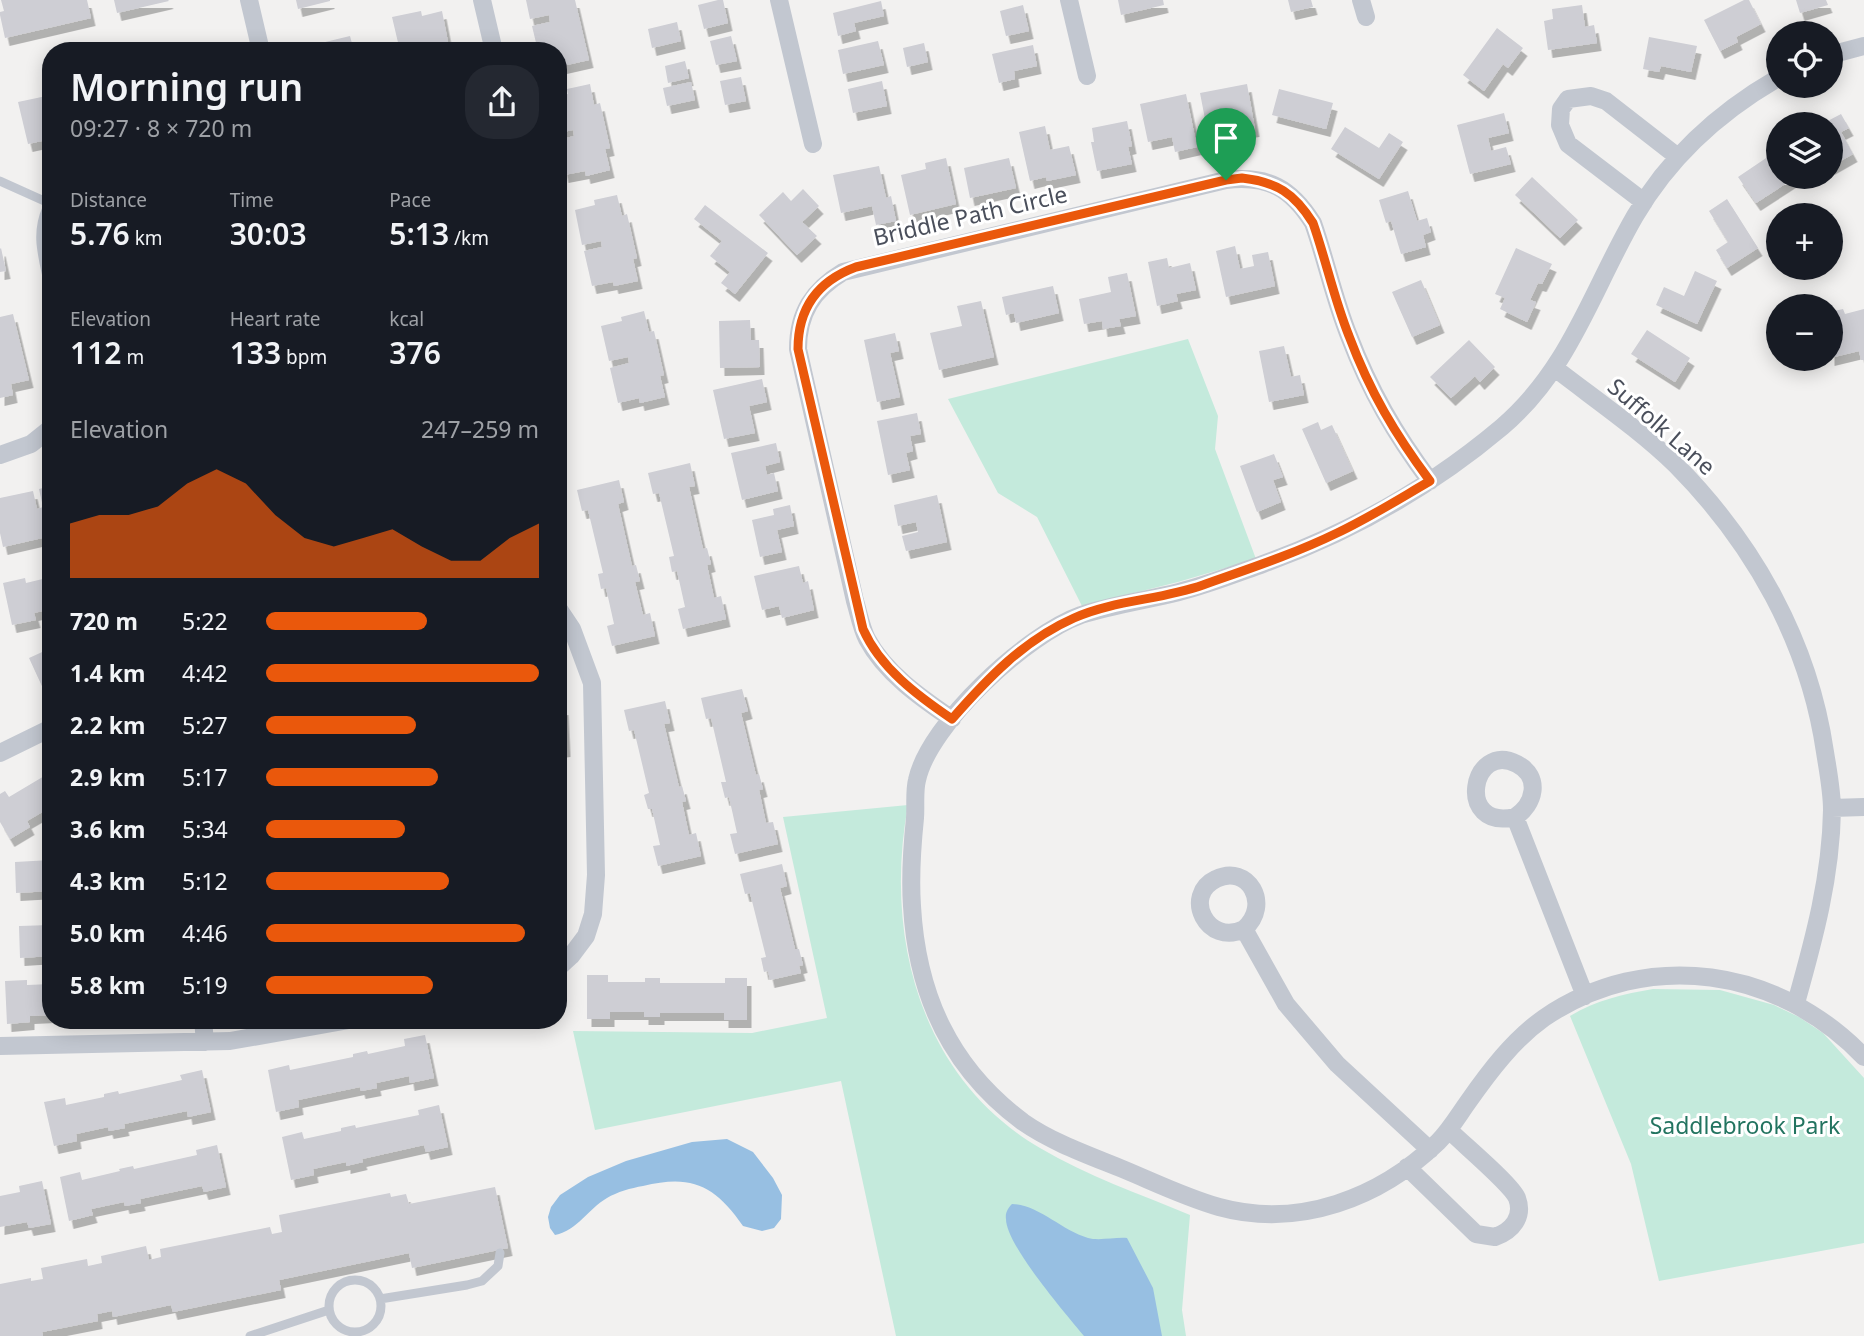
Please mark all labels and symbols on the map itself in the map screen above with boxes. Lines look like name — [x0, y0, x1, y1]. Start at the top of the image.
pin — [1196, 108, 1256, 180]
street label: Briddle Path Circle — [870, 177, 1070, 253]
street label: Suffolk Lane — [1601, 370, 1723, 482]
park label: Saddlebrook Park — [1650, 1109, 1841, 1141]

